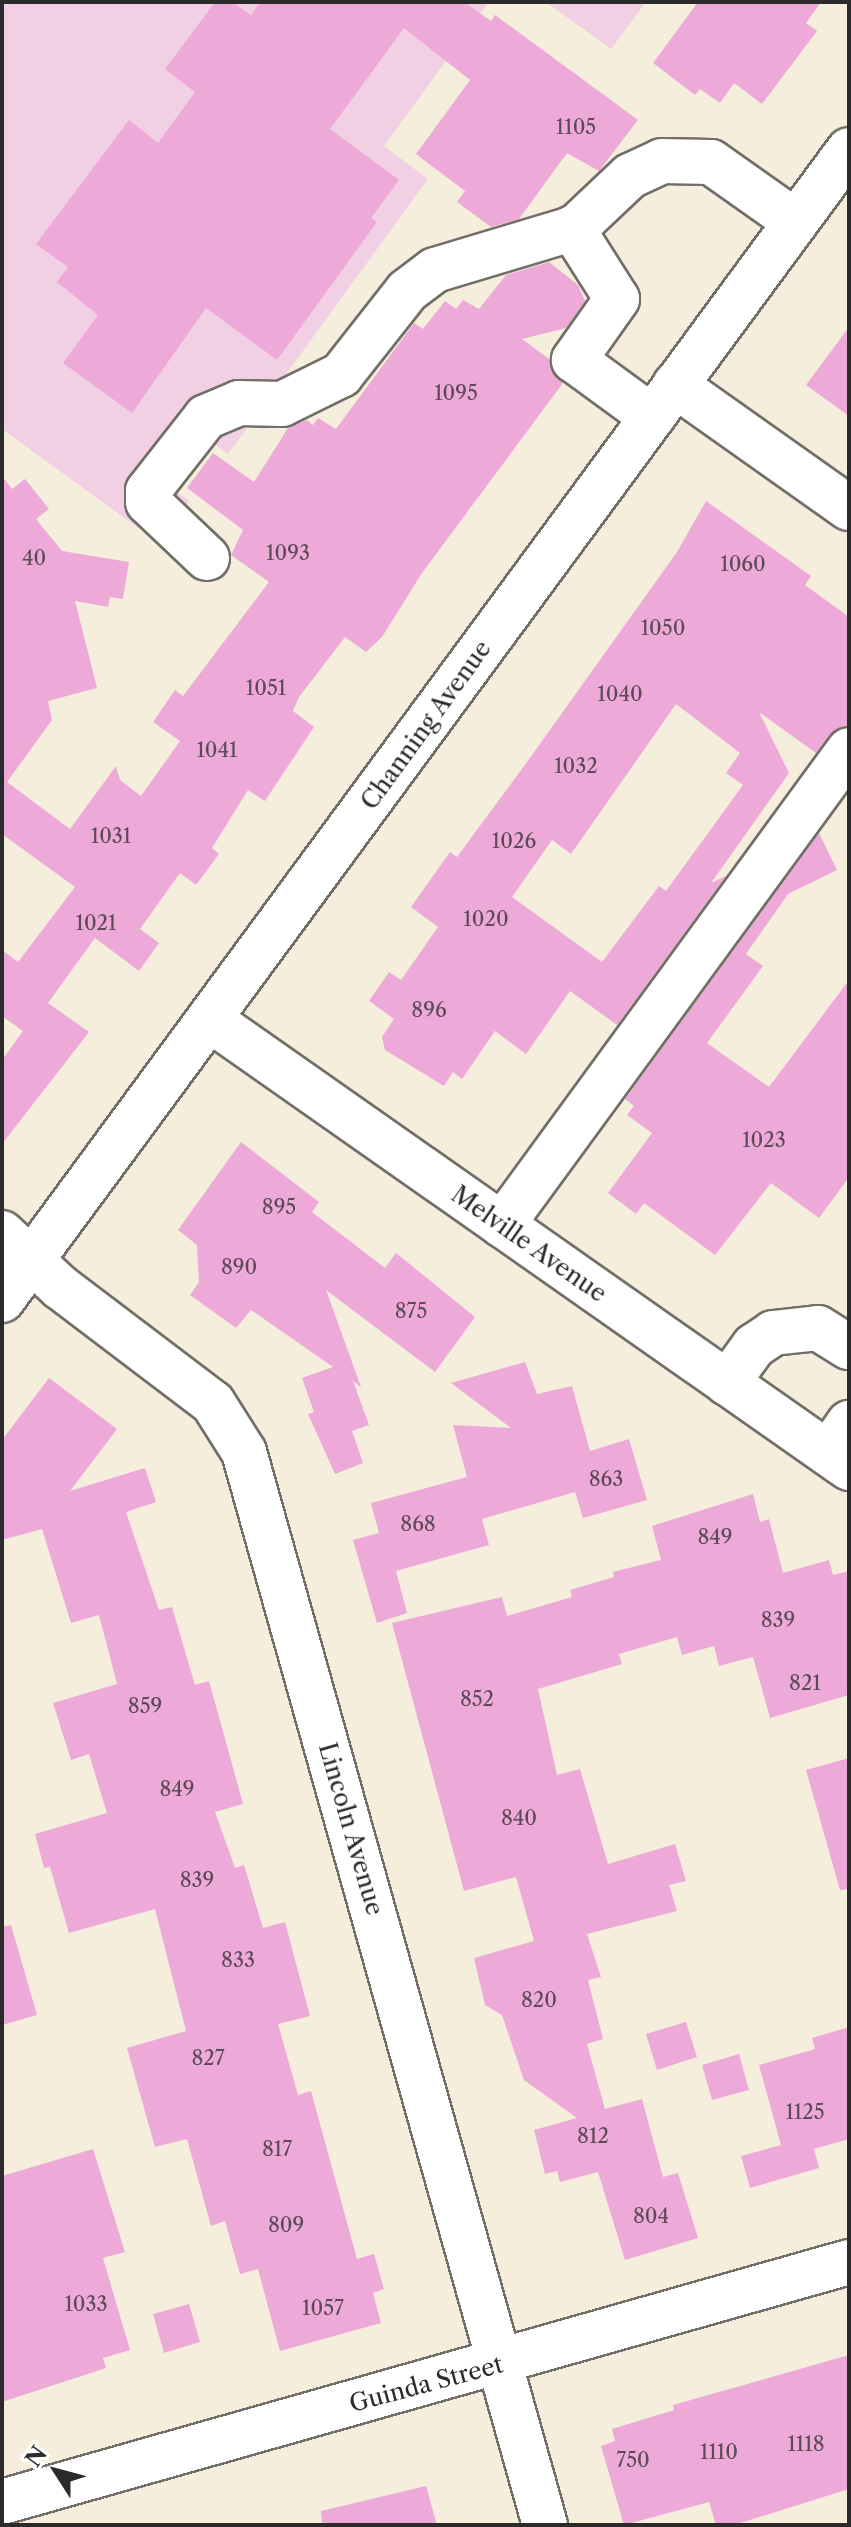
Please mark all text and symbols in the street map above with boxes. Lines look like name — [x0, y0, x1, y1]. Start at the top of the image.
house number: 1105 — [556, 115, 596, 139]
house number: 1095 — [434, 381, 478, 405]
house number: 1093 — [266, 541, 310, 565]
house number: 40 — [22, 546, 46, 570]
house number: 1060 — [720, 552, 766, 576]
house number: 1050 — [641, 616, 685, 640]
street label: Channing Avenue — [355, 634, 497, 816]
house number: 1051 — [246, 676, 286, 700]
house number: 1040 — [597, 682, 643, 706]
house number: 1041 — [196, 738, 238, 762]
house number: 1032 — [554, 754, 598, 778]
house number: 1031 — [91, 824, 131, 848]
house number: 1026 — [492, 829, 536, 853]
house number: 1020 — [463, 907, 509, 931]
house number: 1021 — [76, 911, 116, 935]
house number: 896 — [411, 998, 447, 1022]
house number: 1023 — [742, 1128, 786, 1152]
street label: Melville Avenue — [445, 1180, 613, 1308]
house number: 895 — [262, 1195, 296, 1219]
house number: 890 — [221, 1255, 257, 1279]
house number: 875 — [395, 1299, 427, 1323]
house number: 863 — [589, 1467, 623, 1491]
house number: 868 — [400, 1512, 436, 1536]
house number: 849 — [697, 1525, 733, 1549]
house number: 839 — [761, 1608, 795, 1632]
house number: 821 — [789, 1671, 821, 1695]
house number: 852 — [460, 1687, 494, 1711]
house number: 859 — [128, 1694, 162, 1718]
street label: Lincoln Avenue — [312, 1739, 390, 1919]
house number: 849 — [159, 1777, 195, 1801]
house number: 840 — [501, 1806, 537, 1830]
house number: 839 — [180, 1868, 214, 1892]
house number: 833 — [221, 1948, 255, 1972]
house number: 820 — [521, 1988, 557, 2012]
house number: 827 — [191, 2046, 225, 2070]
house number: 1125 — [785, 2100, 825, 2124]
house number: 812 — [577, 2124, 609, 2148]
house number: 817 — [262, 2137, 292, 2161]
house number: 804 — [633, 2204, 669, 2228]
house number: 809 — [268, 2213, 304, 2237]
house number: 1033 — [64, 2292, 108, 2316]
house number: 1057 — [302, 2296, 344, 2320]
street label: Guinda Street — [346, 2350, 506, 2418]
north arrow — [16, 2431, 96, 2511]
house number: 1118 — [787, 2432, 825, 2456]
house number: 1110 — [700, 2440, 738, 2464]
text: N — [20, 2441, 53, 2472]
house number: 750 — [616, 2448, 650, 2472]

